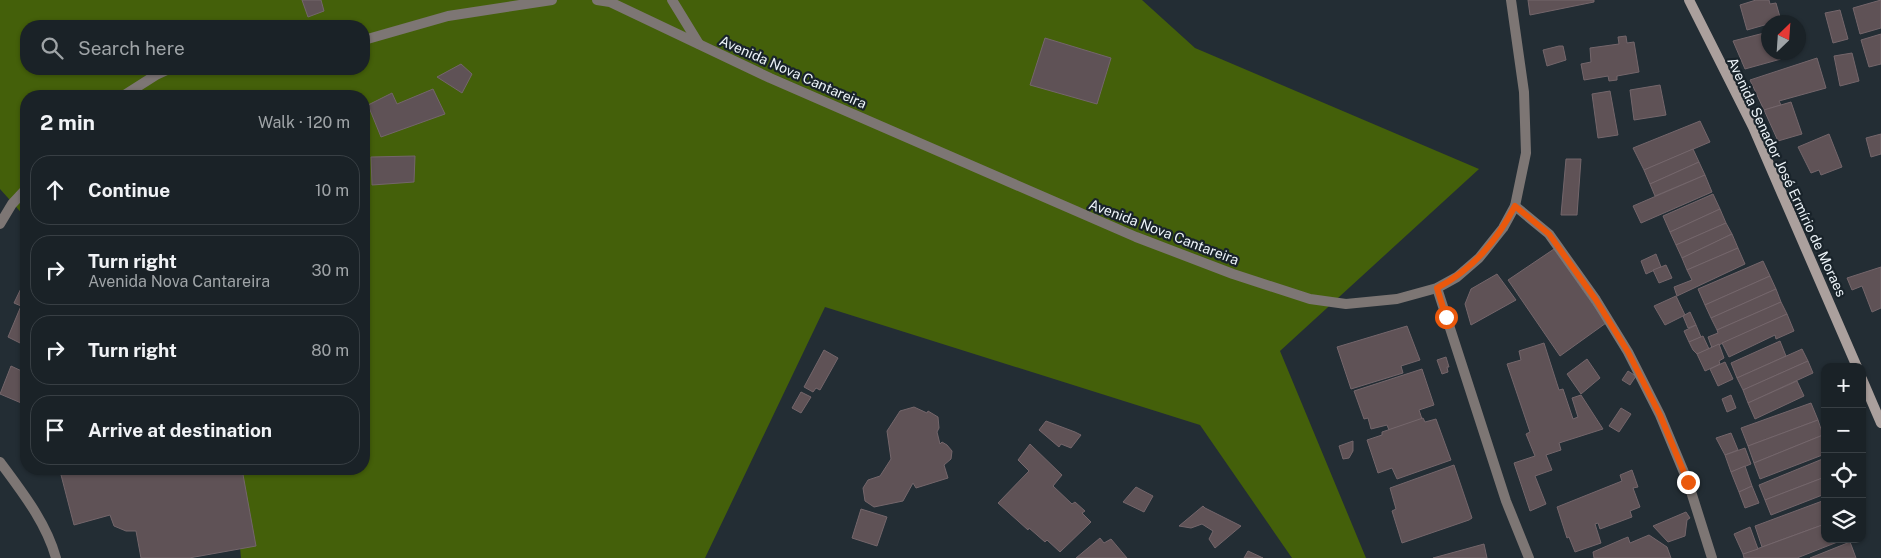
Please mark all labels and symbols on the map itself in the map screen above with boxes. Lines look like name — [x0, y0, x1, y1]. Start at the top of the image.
north arrow — [1761, 15, 1806, 60]
street label: Avenida Nova Cantareira — [717, 32, 869, 112]
street label: Avenida Senador José Ermírio de Moraes — [1724, 55, 1850, 299]
street label: Avenida Nova Cantareira — [1087, 196, 1241, 268]
route start — [1435, 306, 1458, 329]
route end — [1677, 471, 1700, 494]

